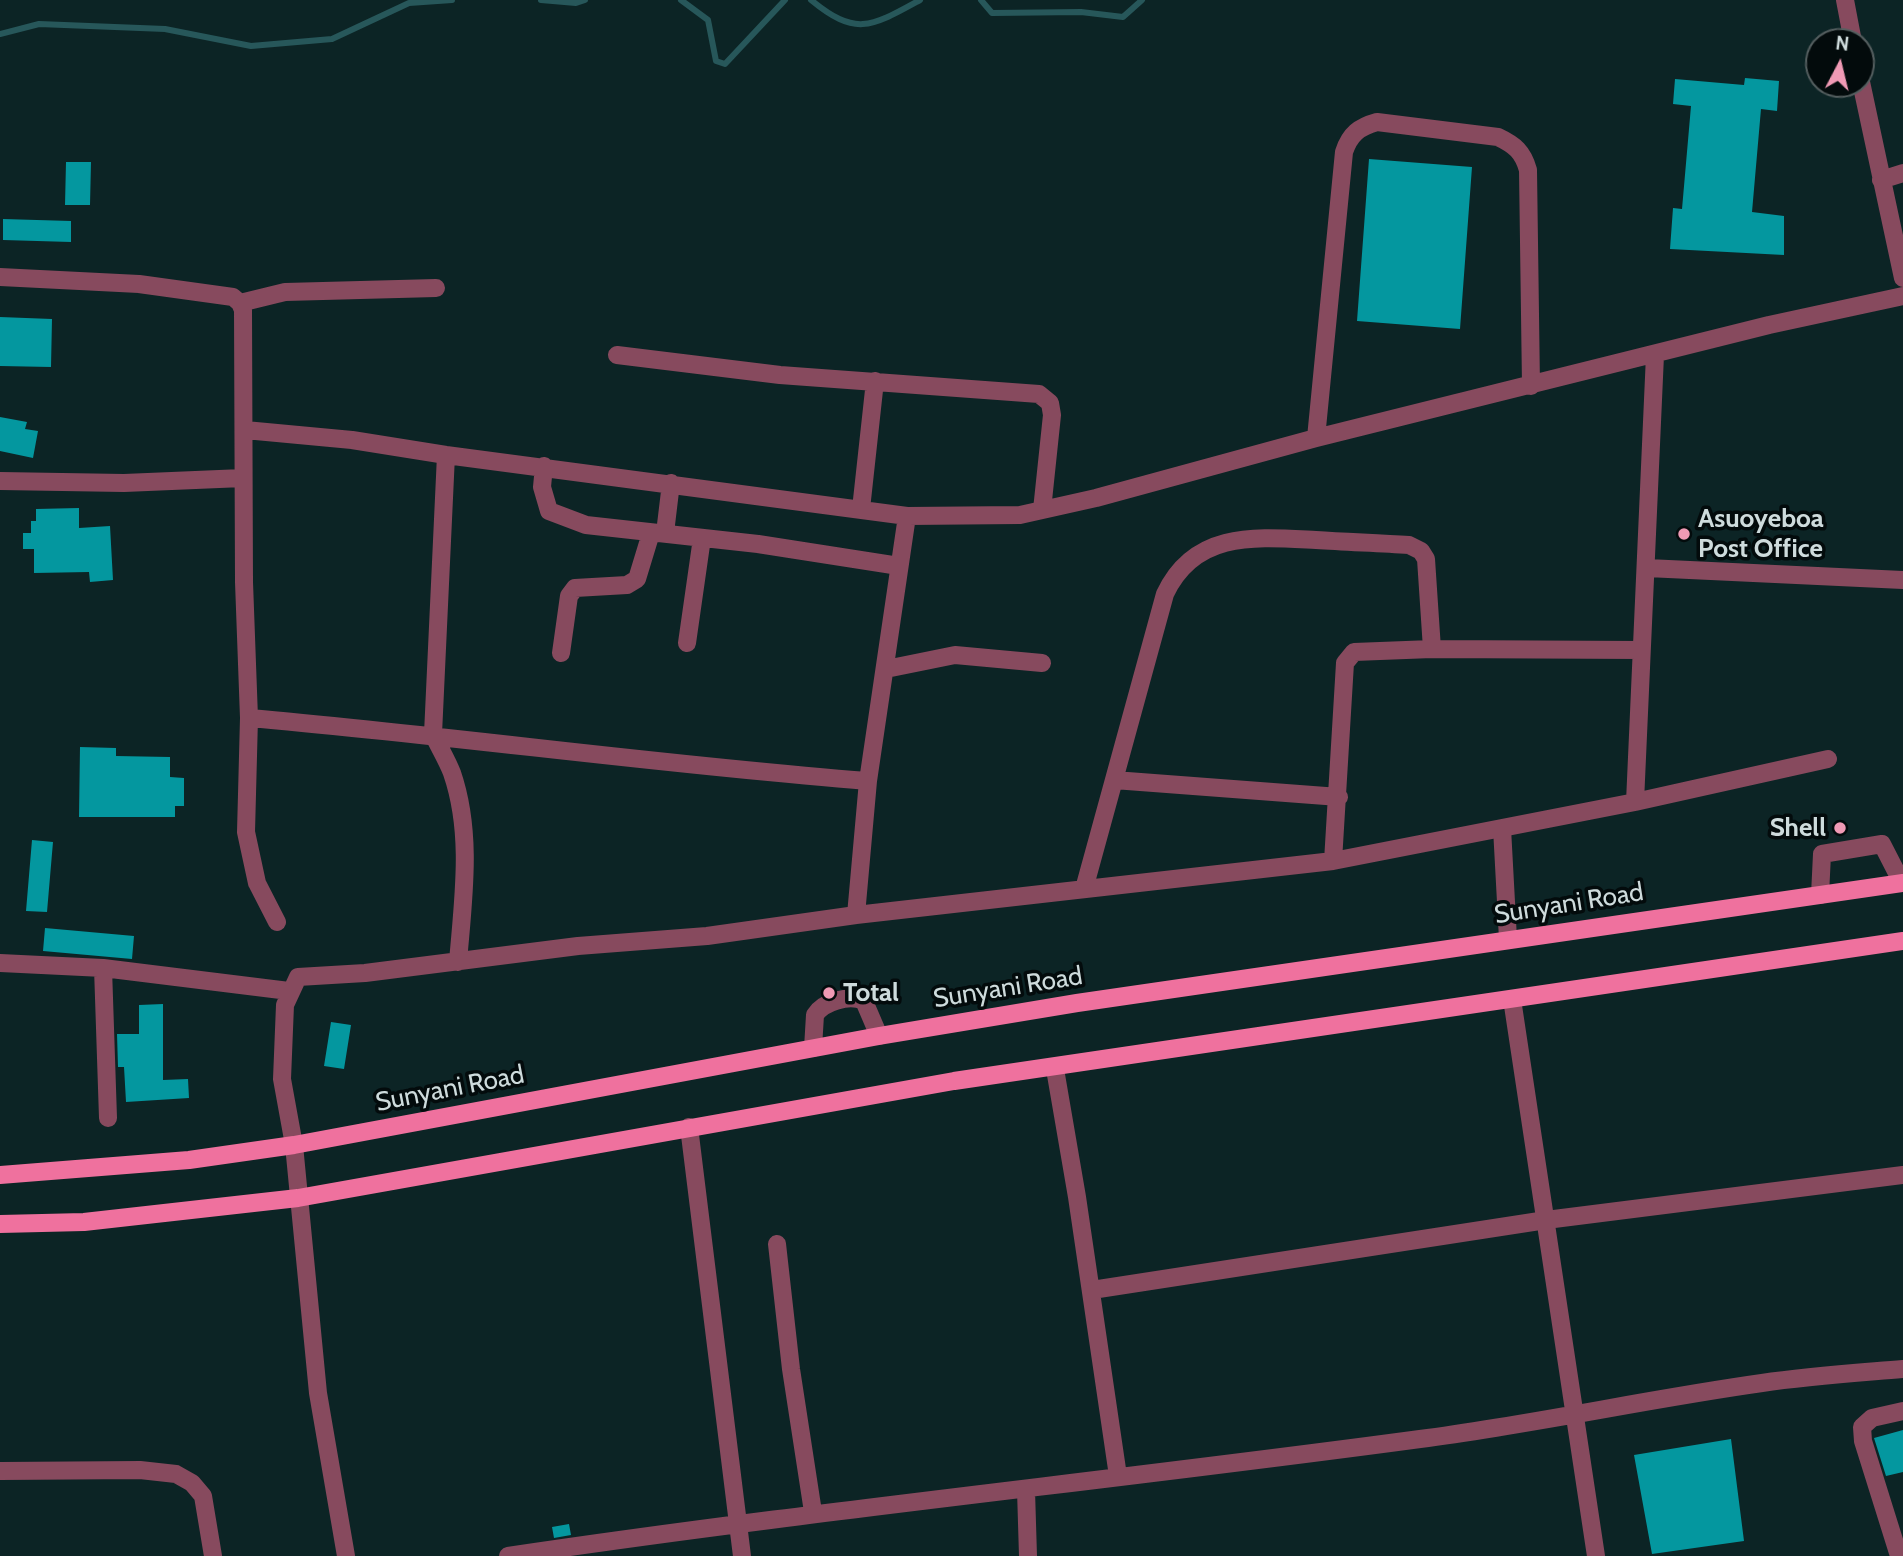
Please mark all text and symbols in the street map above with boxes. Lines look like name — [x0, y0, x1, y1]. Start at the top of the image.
north arrow — [1805, 28, 1875, 98]
text: N — [1834, 31, 1850, 56]
place label: Asuoyeboa Post Office — [1698, 503, 1824, 564]
marker: Asuoyeboa Post Office — [1676, 526, 1692, 542]
place label: Shell — [1770, 812, 1826, 844]
marker: Shell — [1832, 820, 1848, 836]
street label: Sunyani Road — [1492, 877, 1646, 931]
street label: Sunyani Road — [931, 961, 1085, 1015]
place label: Total — [843, 977, 899, 1009]
marker: Total — [821, 985, 837, 1001]
street label: Sunyani Road — [373, 1059, 527, 1119]

